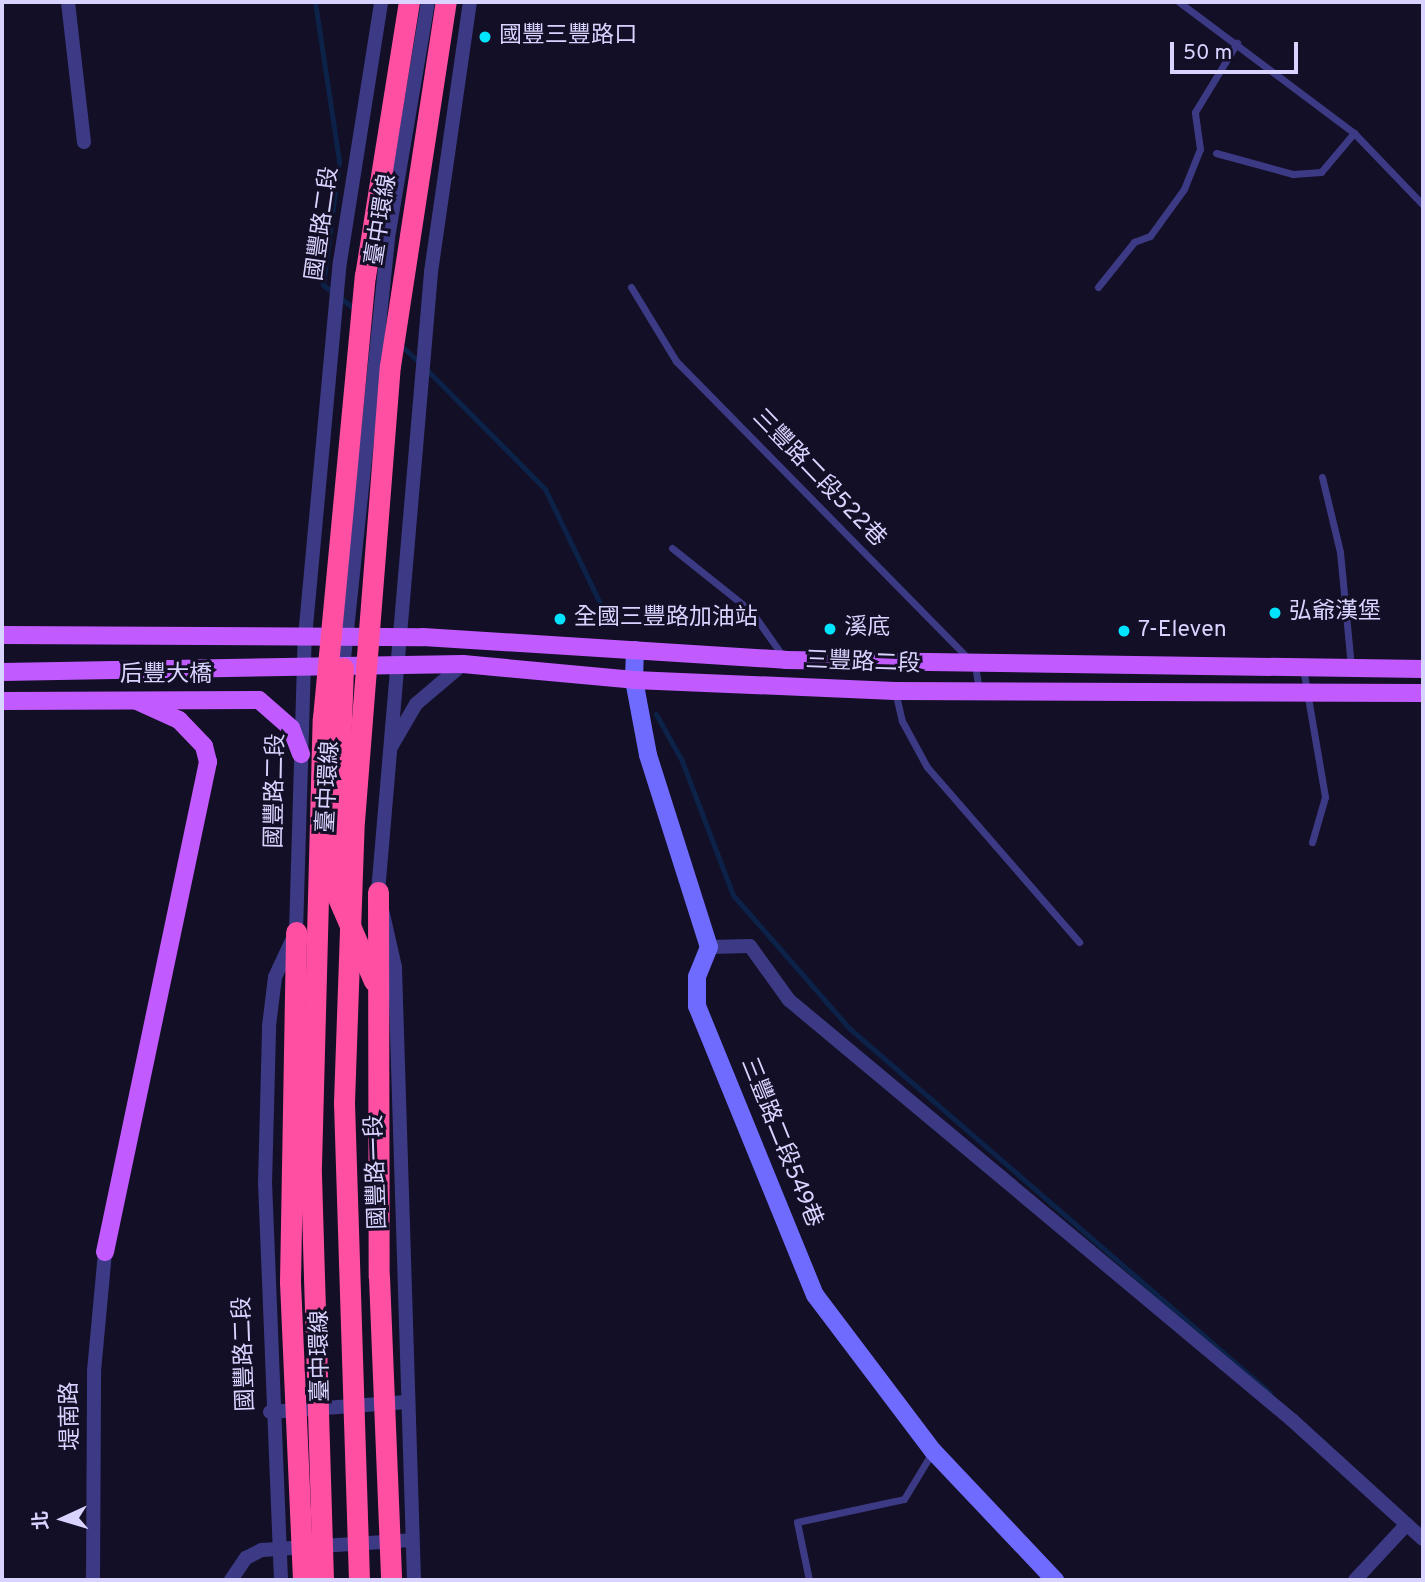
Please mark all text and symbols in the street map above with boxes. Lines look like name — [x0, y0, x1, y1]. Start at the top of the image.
place label: 國豐三豐路口 — [499, 23, 637, 51]
scale bar — [1173, 28, 1301, 72]
marker: 國豐三豐路口 — [477, 29, 493, 45]
text: 50 m — [1183, 40, 1232, 67]
street label: 國豐路二段 — [302, 165, 346, 283]
street label: 臺中環線 — [362, 172, 404, 268]
street label: 三豐路二段522巷 — [745, 405, 891, 553]
place label: 弘爺漢堡 — [1289, 599, 1381, 627]
place label: 全國三豐路加油站 — [574, 605, 758, 633]
marker: 弘爺漢堡 — [1267, 605, 1283, 621]
marker: 全國三豐路加油站 — [552, 611, 568, 627]
place label: 溪底 — [844, 615, 890, 643]
place label: 7-Eleven — [1138, 617, 1227, 645]
marker: 溪底 — [822, 621, 838, 637]
marker: 7-Eleven — [1116, 623, 1132, 639]
street label: 三豐路二段 — [805, 648, 921, 680]
street label: 后豐大橋 — [120, 662, 212, 690]
street label: 國豐路二段 — [262, 733, 292, 849]
street label: 臺中環線 — [314, 740, 346, 834]
street label: 三豐路二段549巷 — [733, 1054, 827, 1232]
street label: 國豐路一段 — [362, 1114, 394, 1230]
street label: 國豐路二段 — [230, 1296, 262, 1412]
street label: 臺中環線 — [307, 1310, 337, 1402]
street label: 堤南路 — [58, 1381, 86, 1451]
north arrow — [28, 1484, 98, 1554]
text: 北 — [29, 1510, 55, 1531]

